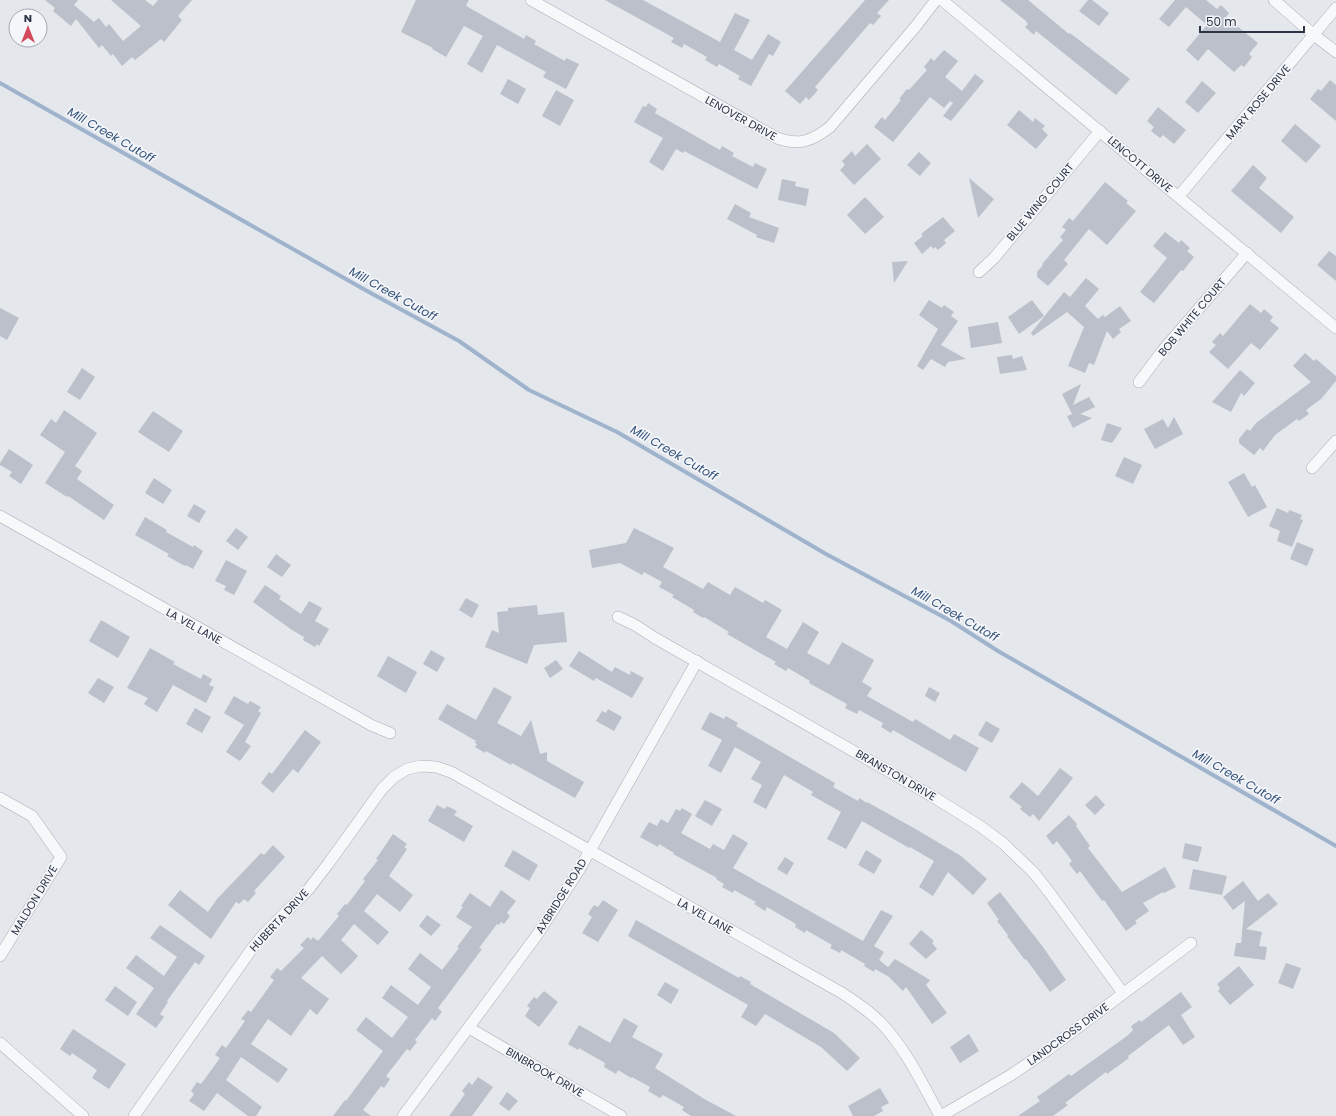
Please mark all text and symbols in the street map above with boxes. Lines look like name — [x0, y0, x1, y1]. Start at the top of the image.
north arrow — [8, 8, 48, 48]
scale bar — [1200, 8, 1304, 34]
text: N — [24, 10, 32, 26]
text: 50 m — [1206, 13, 1237, 30]
street label: MARY ROSE DRIVE — [1222, 61, 1294, 143]
street label: LENOVER DRIVE — [702, 92, 780, 144]
water label: Mill Creek Cutoff — [65, 103, 159, 167]
street label: LENCOTT DRIVE — [1104, 132, 1176, 196]
street label: BLUE WING COURT — [1003, 160, 1077, 244]
water label: Mill Creek Cutoff — [346, 262, 441, 325]
street label: BOB WHITE COURT — [1154, 274, 1230, 360]
water label: Mill Creek Cutoff — [628, 421, 722, 485]
water label: Mill Creek Cutoff — [909, 582, 1003, 646]
street label: LA VEL LANE — [163, 604, 225, 648]
street label: BRANSTON DRIVE — [853, 745, 939, 805]
water label: Mill Creek Cutoff — [1190, 745, 1284, 809]
street label: AXBRIDGE ROAD — [531, 855, 591, 937]
street label: MALDON DRIVE — [7, 862, 61, 938]
street label: HUBERTA DRIVE — [246, 885, 312, 955]
street label: LA VEL LANE — [674, 894, 736, 938]
street label: LANDCROSS DRIVE — [1024, 999, 1112, 1069]
street label: BINBROOK DRIVE — [503, 1043, 587, 1101]

